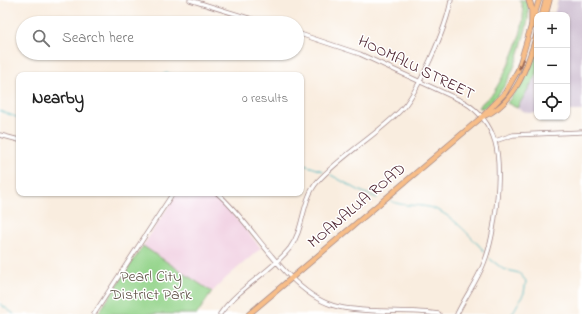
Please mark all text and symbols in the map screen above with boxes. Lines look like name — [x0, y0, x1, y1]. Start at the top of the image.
map controls — [534, 12, 570, 120]
button: + — [534, 12, 570, 48]
search box — [16, 16, 304, 60]
icon: search — [30, 27, 52, 49]
text: Search here — [62, 27, 134, 49]
street label: HOOMALU STREET — [354, 29, 478, 107]
button: − — [534, 48, 570, 84]
one-way arrow — [517, 58, 523, 70]
button: locate — [534, 84, 570, 120]
text: Nearby — [32, 86, 84, 111]
text: 0 results — [242, 89, 288, 108]
street label: MOANALUA ROAD — [303, 158, 411, 254]
park label: Pearl City District Park — [109, 265, 193, 307]

